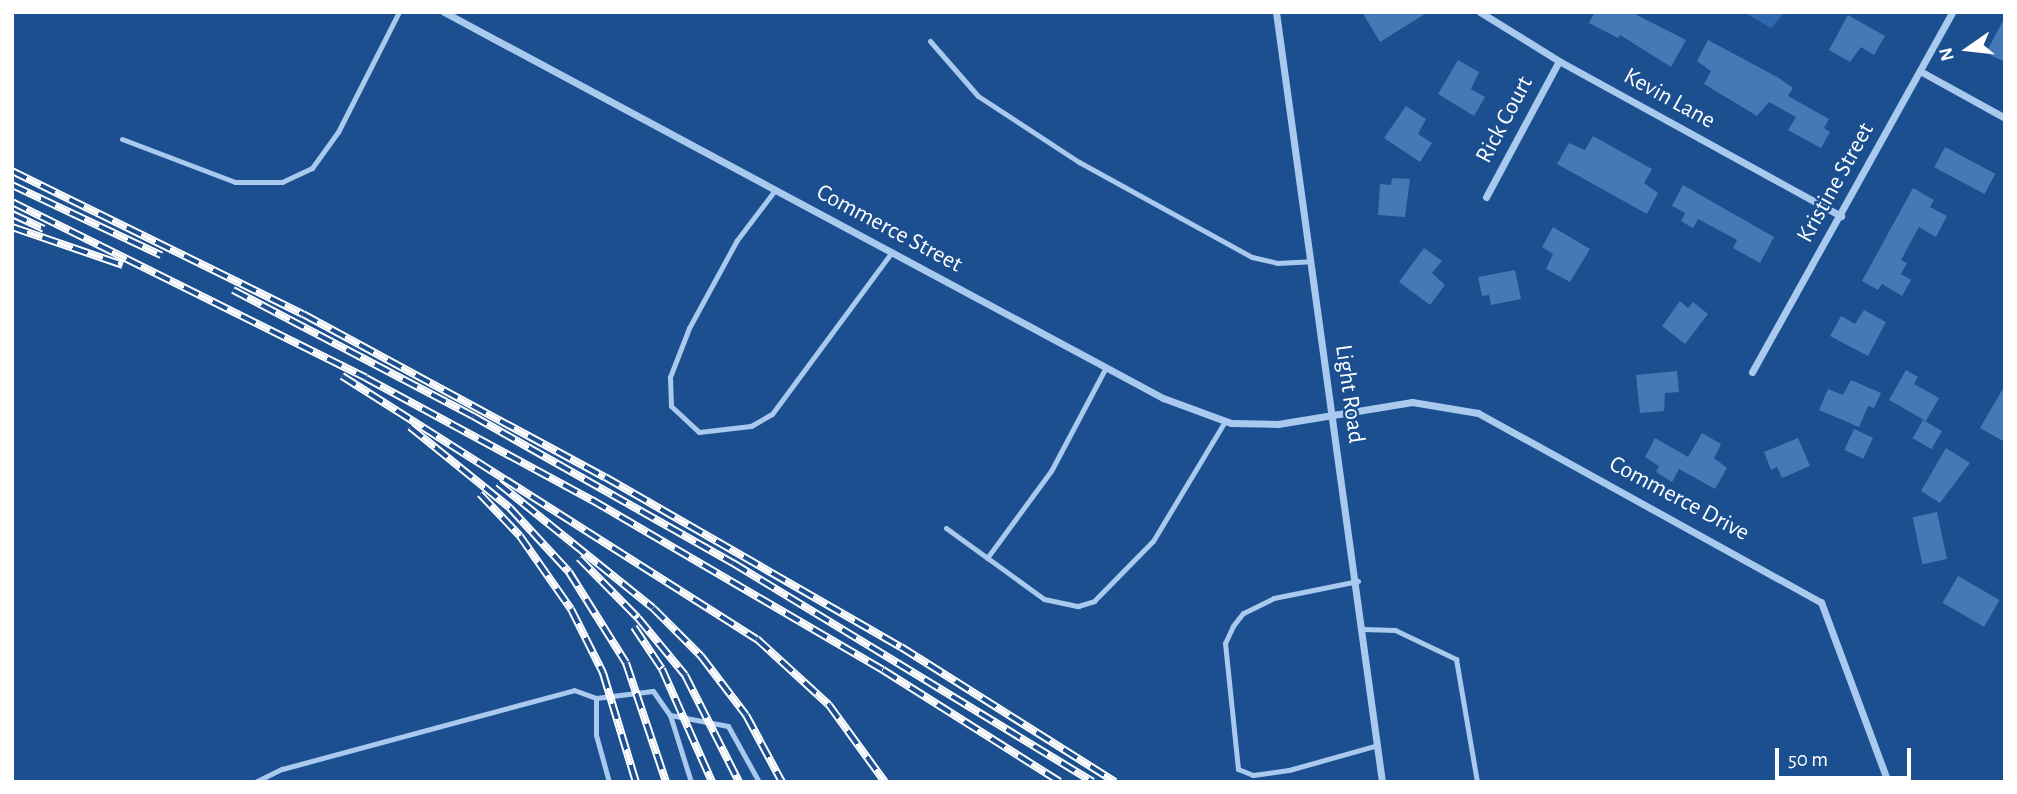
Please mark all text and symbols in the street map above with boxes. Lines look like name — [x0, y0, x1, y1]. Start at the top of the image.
north arrow — [1933, 14, 2003, 84]
text: N — [1936, 45, 1958, 63]
street label: Kevin Lane — [1618, 62, 1720, 136]
street label: Rick Court — [1470, 72, 1540, 168]
street label: Kristine Street — [1791, 118, 1881, 248]
street label: Commerce Street — [811, 178, 967, 280]
street label: Light Road — [1328, 343, 1370, 445]
street label: Commerce Drive — [1604, 450, 1754, 548]
scale bar — [1779, 734, 1916, 778]
text: 50 m — [1788, 749, 1828, 770]

